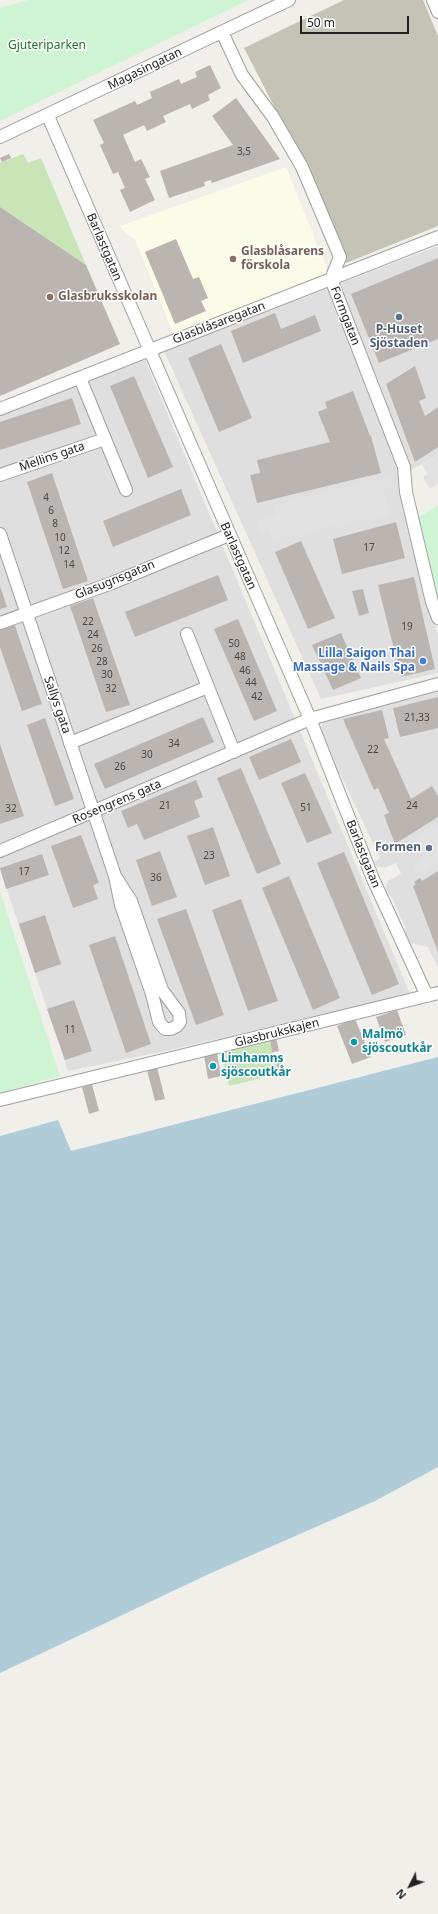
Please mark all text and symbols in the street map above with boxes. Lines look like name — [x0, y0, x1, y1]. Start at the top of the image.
scale bar — [302, 8, 411, 34]
text: 50 m — [307, 14, 335, 31]
park label: Gjuteriparken — [8, 39, 86, 53]
street label: Magasingatan — [106, 45, 184, 93]
house number: 3,5 — [237, 146, 251, 158]
street label: Barlastgatan — [83, 211, 125, 283]
place label: Glasblåsarens förskola — [241, 245, 324, 273]
marker: Glasblåsarens förskola — [228, 254, 238, 264]
street label: Formgatan — [327, 284, 363, 348]
place label: Glasbruksskolan — [58, 290, 157, 304]
marker: Glasbruksskolan — [45, 292, 55, 302]
street label: Glasblåsaregatan — [171, 299, 267, 347]
marker: P-Huset Sjöstaden — [394, 312, 404, 322]
place label: P-Huset Sjöstaden — [370, 323, 428, 351]
street label: Mellins gata — [17, 439, 87, 475]
house number: 4 — [43, 492, 49, 504]
house number: 6 — [48, 505, 54, 517]
house number: 8 — [52, 518, 58, 530]
street label: Barlastgatan — [217, 520, 259, 592]
house number: 10 — [54, 532, 66, 544]
house number: 17 — [363, 542, 375, 554]
house number: 12 — [58, 545, 70, 557]
street label: Glasugnsgatan — [73, 557, 157, 603]
house number: 14 — [63, 559, 75, 571]
house number: 22 — [82, 616, 94, 628]
house number: 19 — [401, 621, 413, 633]
house number: 24 — [87, 629, 99, 641]
house number: 50 — [228, 638, 240, 650]
house number: 26 — [91, 643, 103, 655]
place label: Lilla Saigon Thai Massage & Nails Spa — [293, 647, 415, 675]
house number: 48 — [234, 651, 246, 663]
house number: 28 — [96, 656, 108, 668]
marker: Lilla Saigon Thai Massage & Nails Spa — [418, 656, 428, 666]
house number: 46 — [239, 665, 251, 677]
house number: 30 — [101, 669, 113, 681]
street label: Sallys gata — [40, 674, 74, 736]
house number: 44 — [245, 677, 257, 689]
house number: 32 — [105, 683, 117, 695]
house number: 42 — [251, 691, 263, 703]
house number: 21,33 — [404, 712, 430, 724]
house number: 34 — [168, 738, 180, 750]
house number: 22 — [367, 744, 379, 756]
house number: 30 — [141, 749, 153, 761]
house number: 26 — [114, 761, 126, 773]
street label: Rosengrens gata — [70, 777, 164, 827]
house number: 21 — [159, 800, 171, 812]
house number: 24 — [406, 800, 418, 812]
house number: 51 — [300, 802, 312, 814]
house number: 32 — [5, 803, 17, 815]
street label: Barlastgatan — [343, 818, 383, 890]
place label: Formen — [375, 841, 421, 855]
marker: Formen — [424, 843, 434, 853]
house number: 23 — [203, 850, 215, 862]
house number: 17 — [18, 866, 30, 878]
house number: 36 — [150, 872, 162, 884]
street label: Glasbrukskajen — [233, 1016, 321, 1050]
house number: 11 — [64, 1024, 76, 1036]
place label: Malmö sjöscoutkår — [362, 1028, 432, 1056]
marker: Malmö sjöscoutkår — [349, 1037, 359, 1047]
place label: Limhamns sjöscoutkår — [221, 1052, 291, 1080]
marker: Limhamns sjöscoutkår — [208, 1061, 218, 1071]
north arrow — [390, 1866, 430, 1906]
text: N — [392, 1886, 409, 1903]

